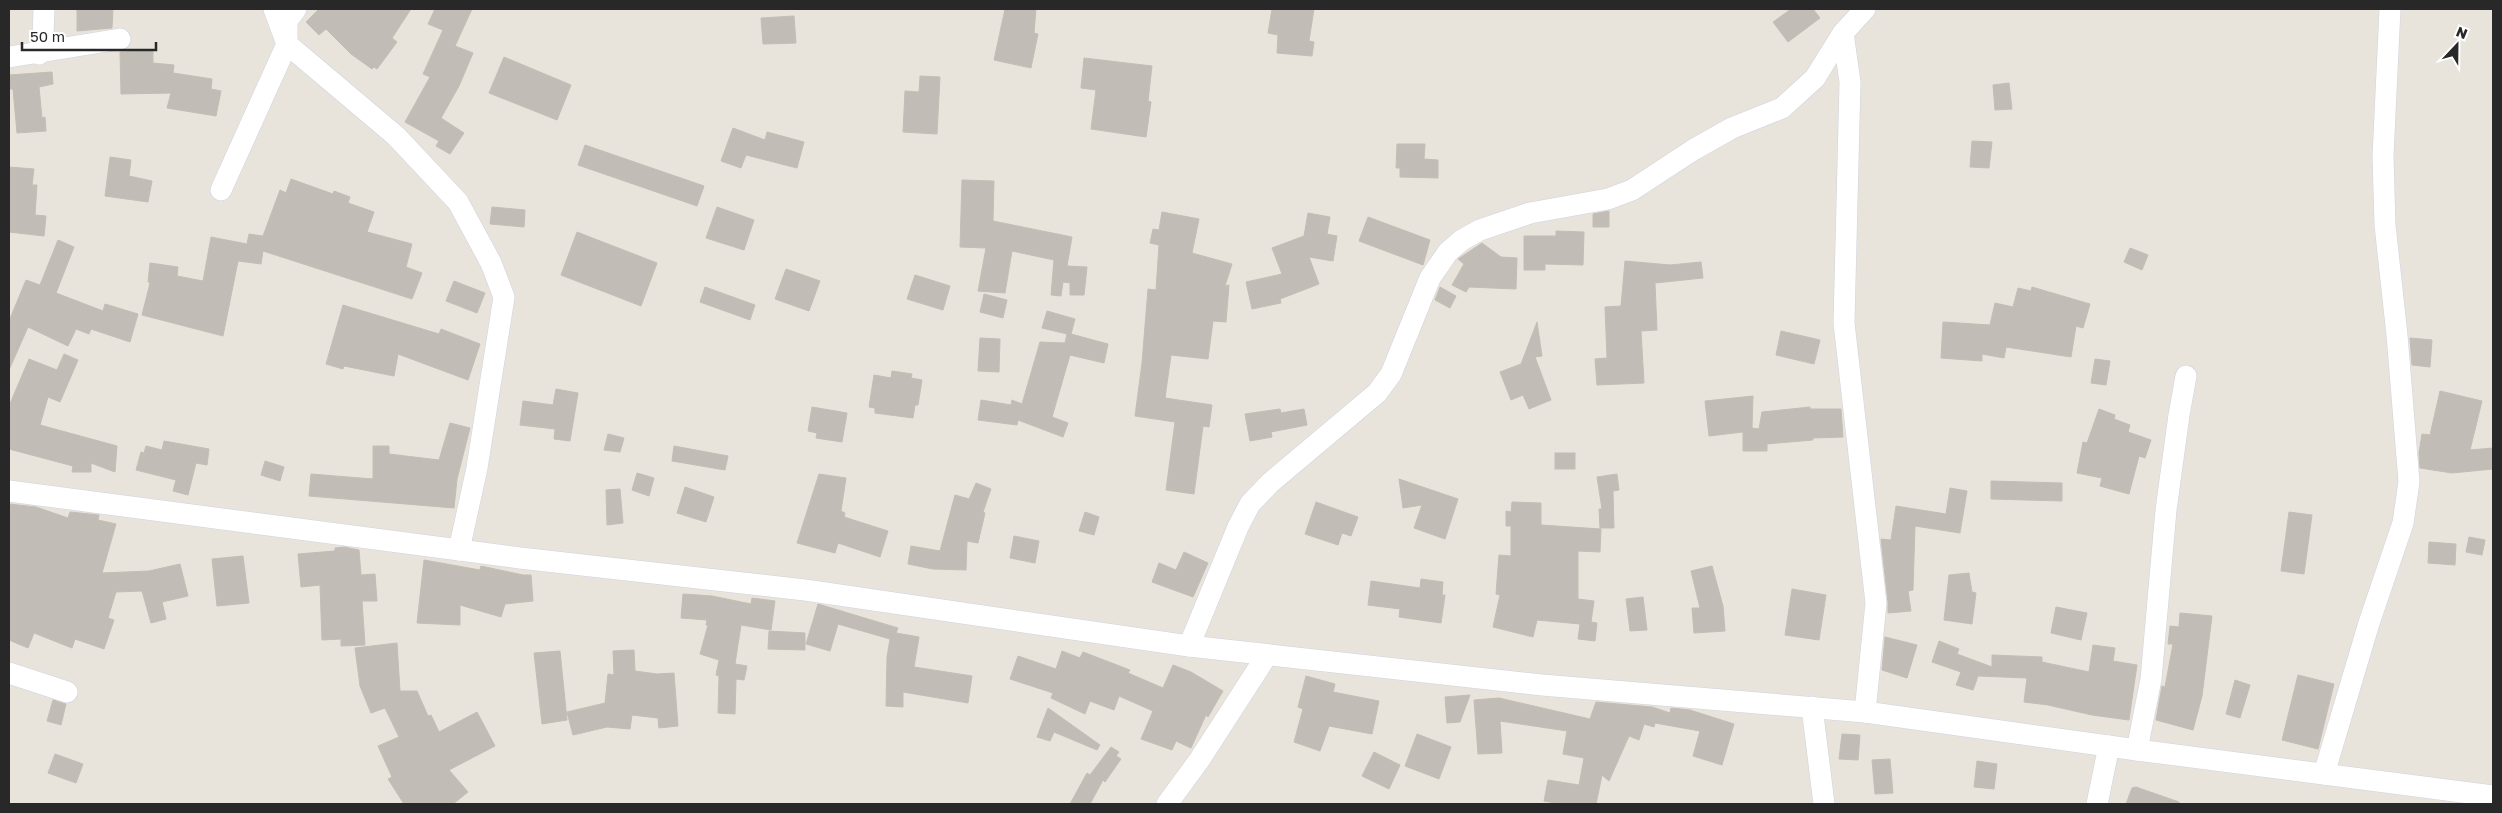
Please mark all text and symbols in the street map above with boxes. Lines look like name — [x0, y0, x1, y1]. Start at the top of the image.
scale bar — [22, 20, 156, 52]
north arrow — [2432, 20, 2482, 70]
text: N — [2454, 23, 2470, 42]
text: 50 m — [30, 27, 65, 45]

